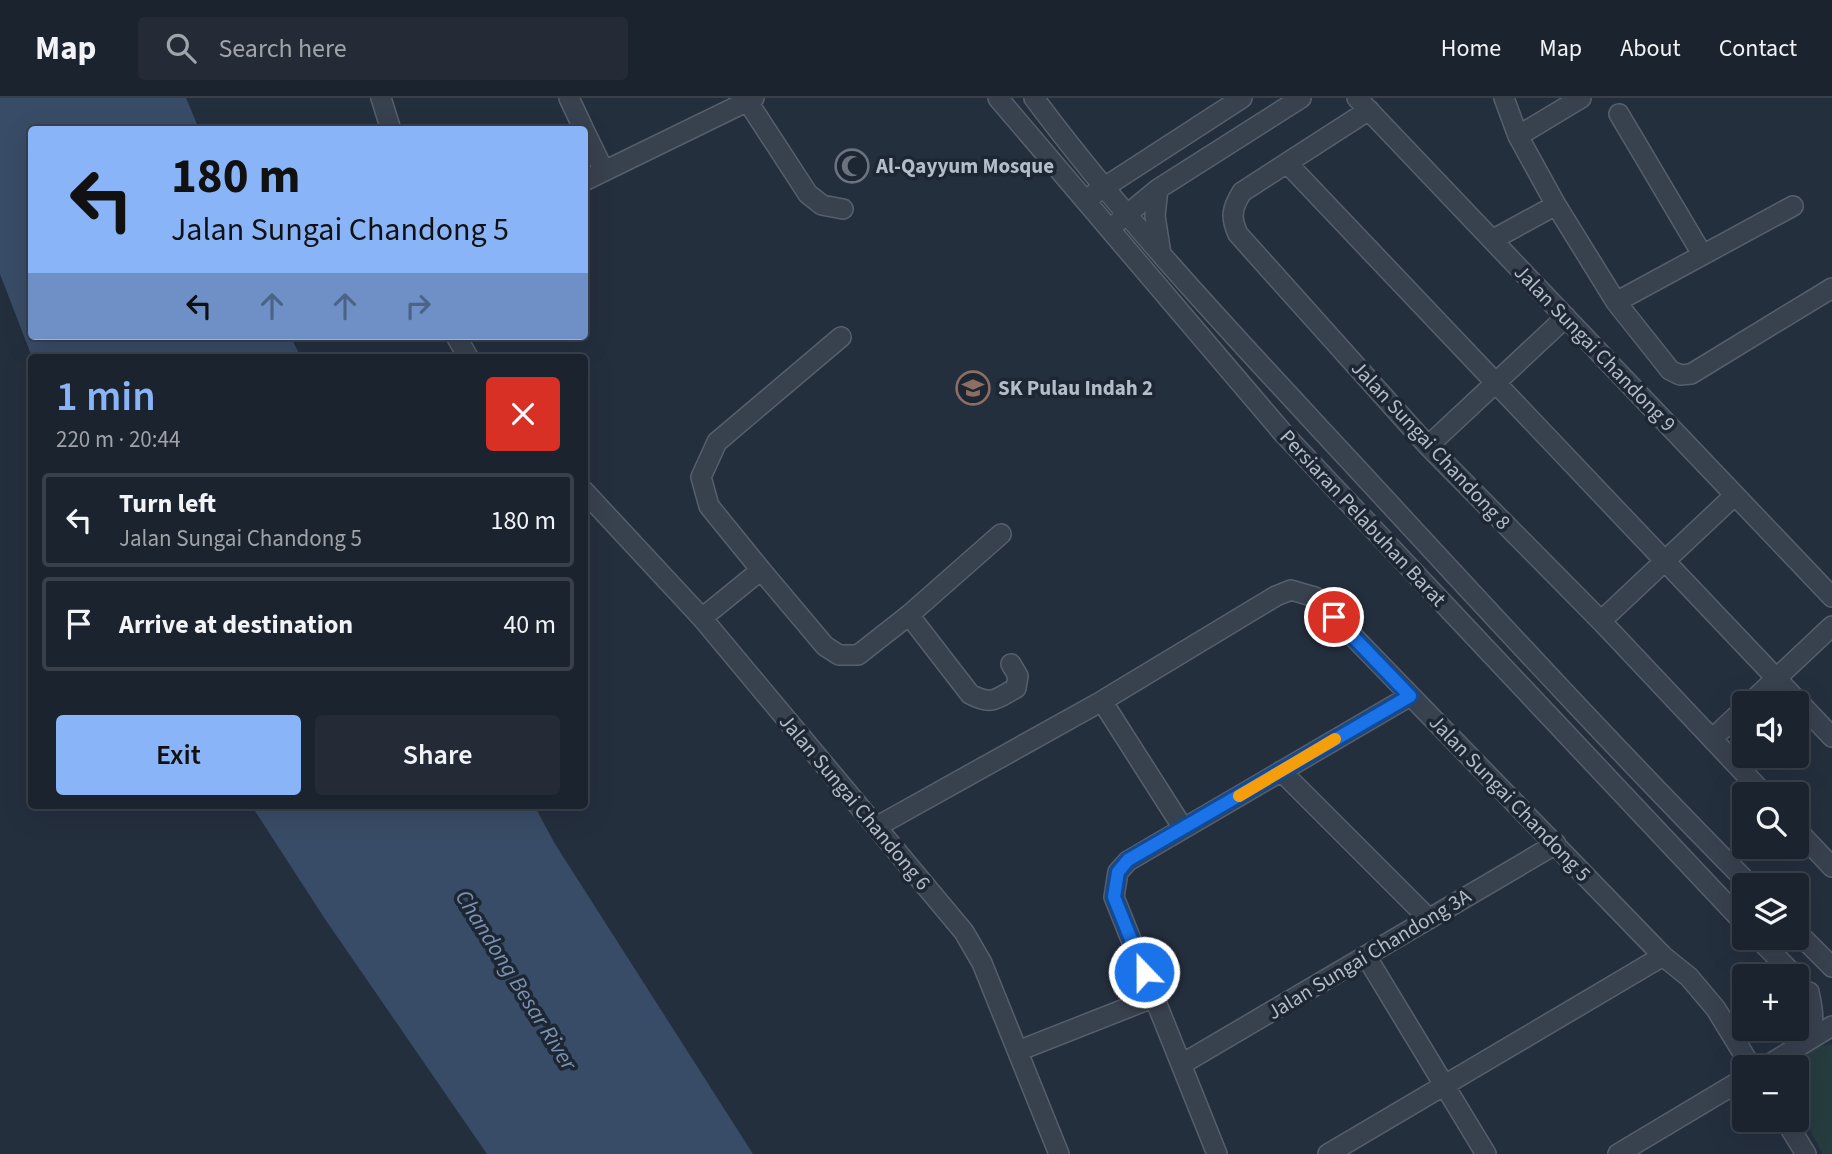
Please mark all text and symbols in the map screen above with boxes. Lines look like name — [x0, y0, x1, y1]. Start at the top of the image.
search box — [138, 17, 628, 80]
text: Map — [35, 25, 96, 72]
icon: search — [162, 29, 200, 67]
text: Search here — [218, 30, 347, 67]
text: Home — [1441, 31, 1501, 66]
text: Map — [1539, 31, 1582, 66]
text: About — [1620, 31, 1681, 66]
text: Contact — [1719, 31, 1797, 66]
text: 180 m — [171, 142, 300, 212]
mosque icon: Al-Qayyum Mosque — [833, 147, 871, 185]
place label: Al-Qayyum Mosque — [875, 151, 1054, 181]
icon: left — [56, 154, 147, 245]
text: Jalan Sungai Chandong 5 — [171, 207, 509, 253]
street label: Jalan Sungai Chandong 9 — [1507, 258, 1683, 438]
icon: left — [180, 287, 218, 325]
icon: ahead — [253, 287, 291, 325]
icon: ahead — [326, 287, 364, 325]
icon: right — [399, 287, 437, 325]
street label: Jalan Sungai Chandong 8 — [1344, 354, 1518, 536]
text: 1 min — [56, 367, 156, 427]
school or university icon: SK Pulau Indah 2 — [954, 369, 992, 407]
place label: SK Pulau Indah 2 — [998, 373, 1153, 403]
button: close — [486, 377, 560, 451]
text: 220 m · 20:44 — [56, 423, 180, 456]
street label: Persiaran Pelabuhan Barat — [1273, 423, 1453, 613]
text: Turn left — [119, 485, 216, 522]
icon: left — [60, 501, 98, 539]
text: 180 m — [490, 502, 556, 539]
text: Jalan Sungai Chandong 5 — [119, 522, 362, 555]
pin — [1304, 587, 1364, 647]
icon: arrive — [1315, 598, 1353, 636]
icon: arrive — [60, 605, 98, 643]
text: Arrive at destination — [119, 606, 353, 643]
text: 40 m — [503, 606, 556, 643]
map controls — [1732, 691, 1809, 1132]
button: sound — [1732, 691, 1809, 768]
street label: Jalan Sungai Chandong 6 — [772, 707, 938, 897]
street label: Jalan Sungai Chandong 5 — [1422, 708, 1598, 888]
button: Exit — [56, 715, 301, 795]
button: Share — [315, 715, 560, 795]
button: search — [1732, 782, 1809, 859]
button: layers — [1732, 873, 1809, 950]
street label: Jalan Sungai Chandong 3A — [1261, 881, 1477, 1027]
water label: Chandong Besar River — [447, 883, 586, 1078]
position arrow — [1107, 935, 1181, 1009]
button: + — [1732, 964, 1809, 1041]
button: − — [1732, 1055, 1809, 1132]

